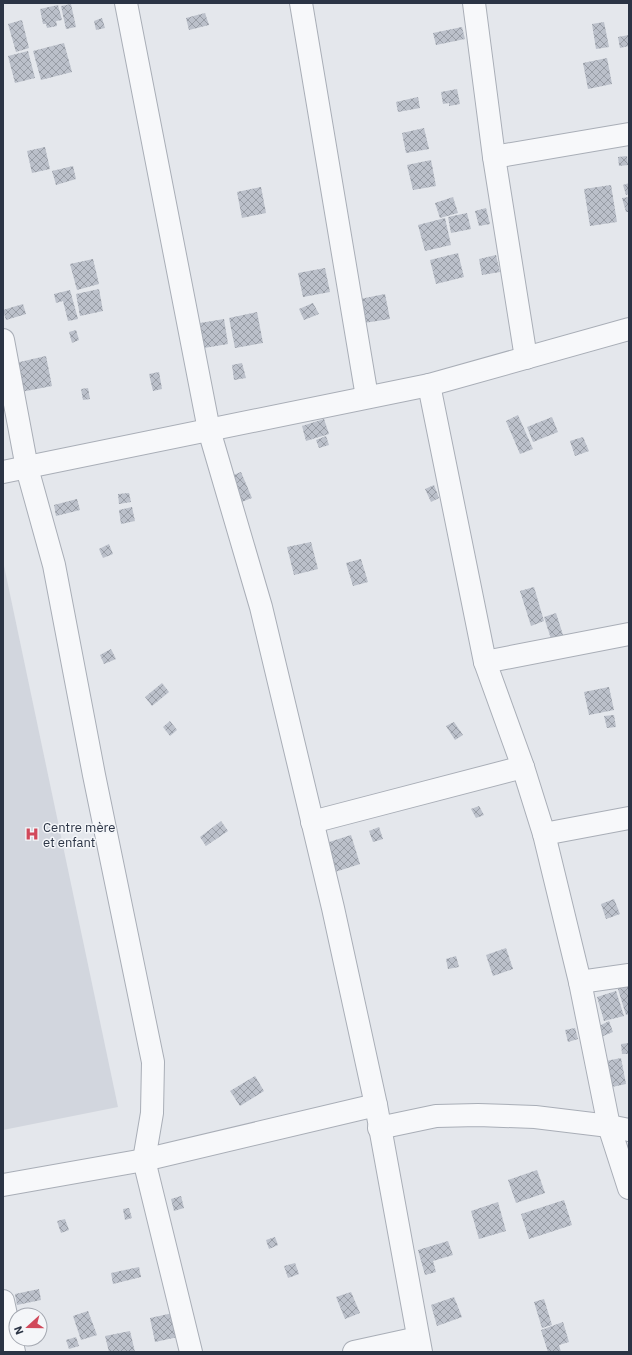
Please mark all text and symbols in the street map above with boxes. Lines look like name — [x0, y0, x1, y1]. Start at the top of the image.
place label: Centre mère et enfant — [43, 819, 115, 851]
hospital icon: Centre mère et enfant — [24, 826, 40, 842]
north arrow — [8, 1307, 48, 1347]
text: N — [11, 1324, 27, 1337]

